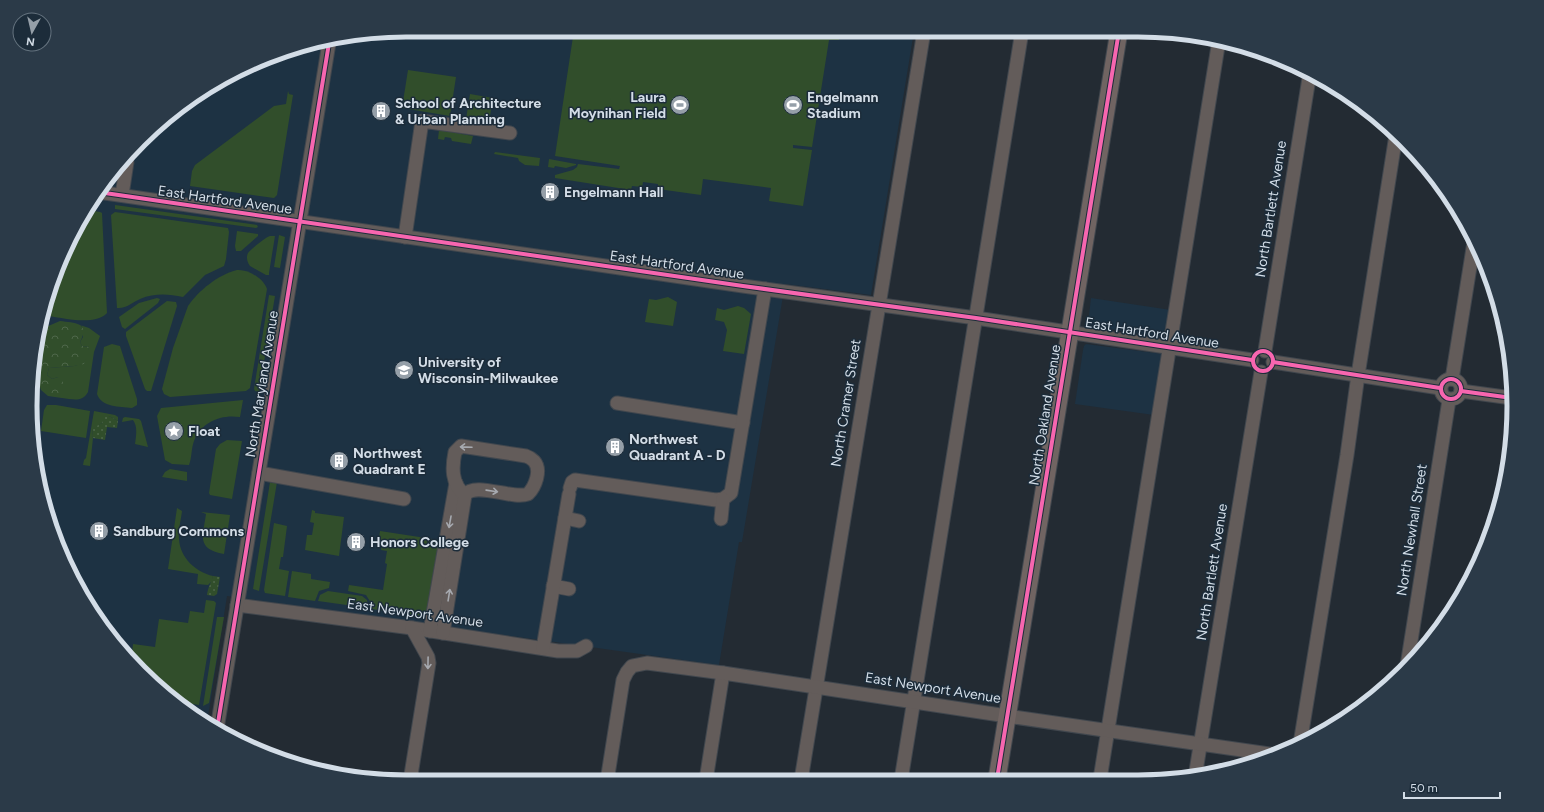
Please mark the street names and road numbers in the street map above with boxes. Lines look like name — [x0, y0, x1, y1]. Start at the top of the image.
street label: North Bartlett Avenue — [1252, 139, 1290, 279]
street label: East Hartford Avenue — [157, 182, 294, 218]
street label: East Hartford Avenue — [609, 247, 746, 283]
street label: North Maryland Avenue — [242, 309, 282, 459]
street label: East Hartford Avenue — [1084, 314, 1221, 352]
street label: North Cramer Street — [828, 338, 864, 468]
street label: North Oakland Avenue — [1025, 343, 1065, 487]
street label: North Newhall Street — [1393, 463, 1431, 597]
street label: North Bartlett Avenue — [1193, 502, 1231, 642]
street label: East Newport Avenue — [346, 595, 484, 631]
street label: East Newport Avenue — [864, 669, 1002, 707]

